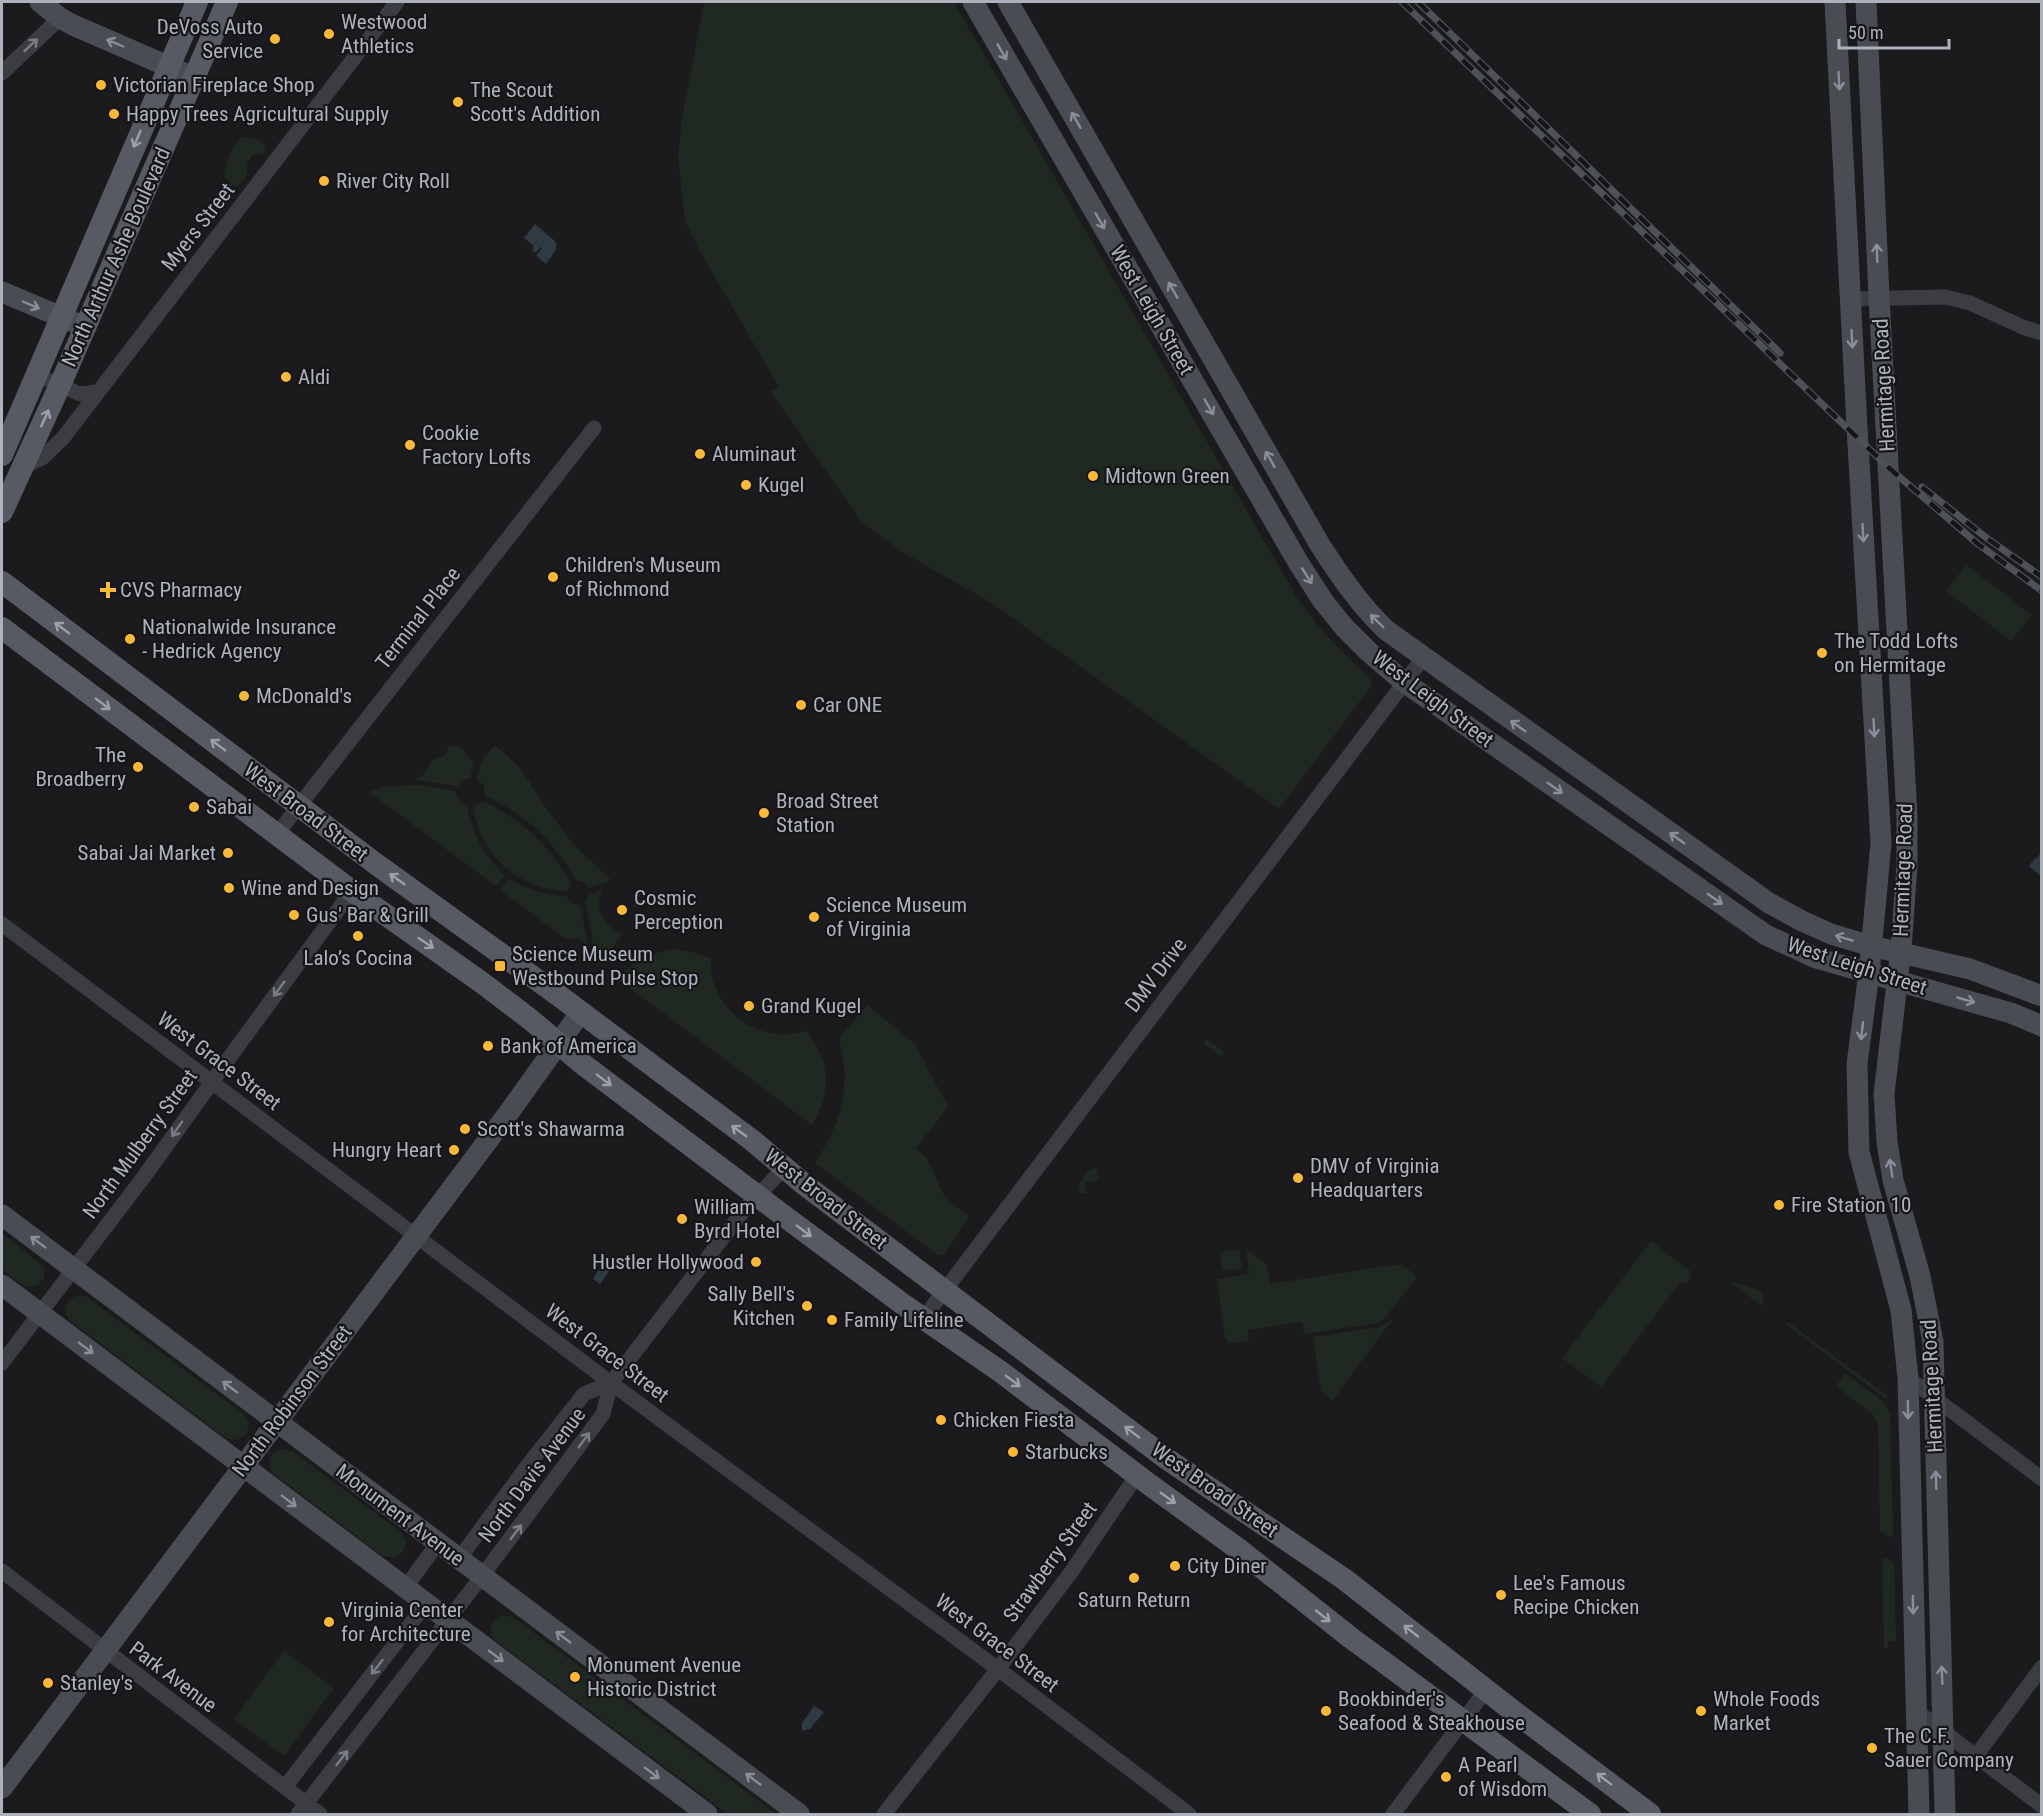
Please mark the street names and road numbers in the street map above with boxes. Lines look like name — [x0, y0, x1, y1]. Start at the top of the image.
street label: North Arthur Ashe Boulevard — [57, 144, 175, 370]
street label: Myers Street — [156, 179, 240, 275]
street label: West Leigh Street — [1105, 241, 1199, 379]
street label: Hermitage Road — [1869, 318, 1899, 452]
street label: Terminal Place — [371, 562, 465, 674]
street label: West Leigh Street — [1368, 646, 1498, 752]
street label: West Broad Street — [239, 758, 373, 866]
street label: Hermitage Road — [1889, 803, 1917, 937]
street label: West Leigh Street — [1784, 932, 1930, 1000]
street label: DMV Drive — [1120, 933, 1192, 1017]
street label: West Grace Street — [153, 1007, 285, 1115]
street label: North Mulberry Street — [78, 1065, 202, 1223]
street label: West Broad Street — [760, 1144, 892, 1254]
street label: West Grace Street — [541, 1299, 673, 1407]
street label: Hermitage Road — [1917, 1319, 1947, 1453]
street label: North Robinson Street — [227, 1321, 357, 1481]
street label: North Davis Avenue — [474, 1403, 590, 1547]
street label: West Broad Street — [1147, 1437, 1283, 1543]
street label: Monument Avenue — [331, 1459, 469, 1571]
street label: Strawberry Street — [998, 1497, 1102, 1627]
street label: West Grace Street — [931, 1589, 1063, 1697]
street label: Park Avenue — [125, 1637, 221, 1718]

